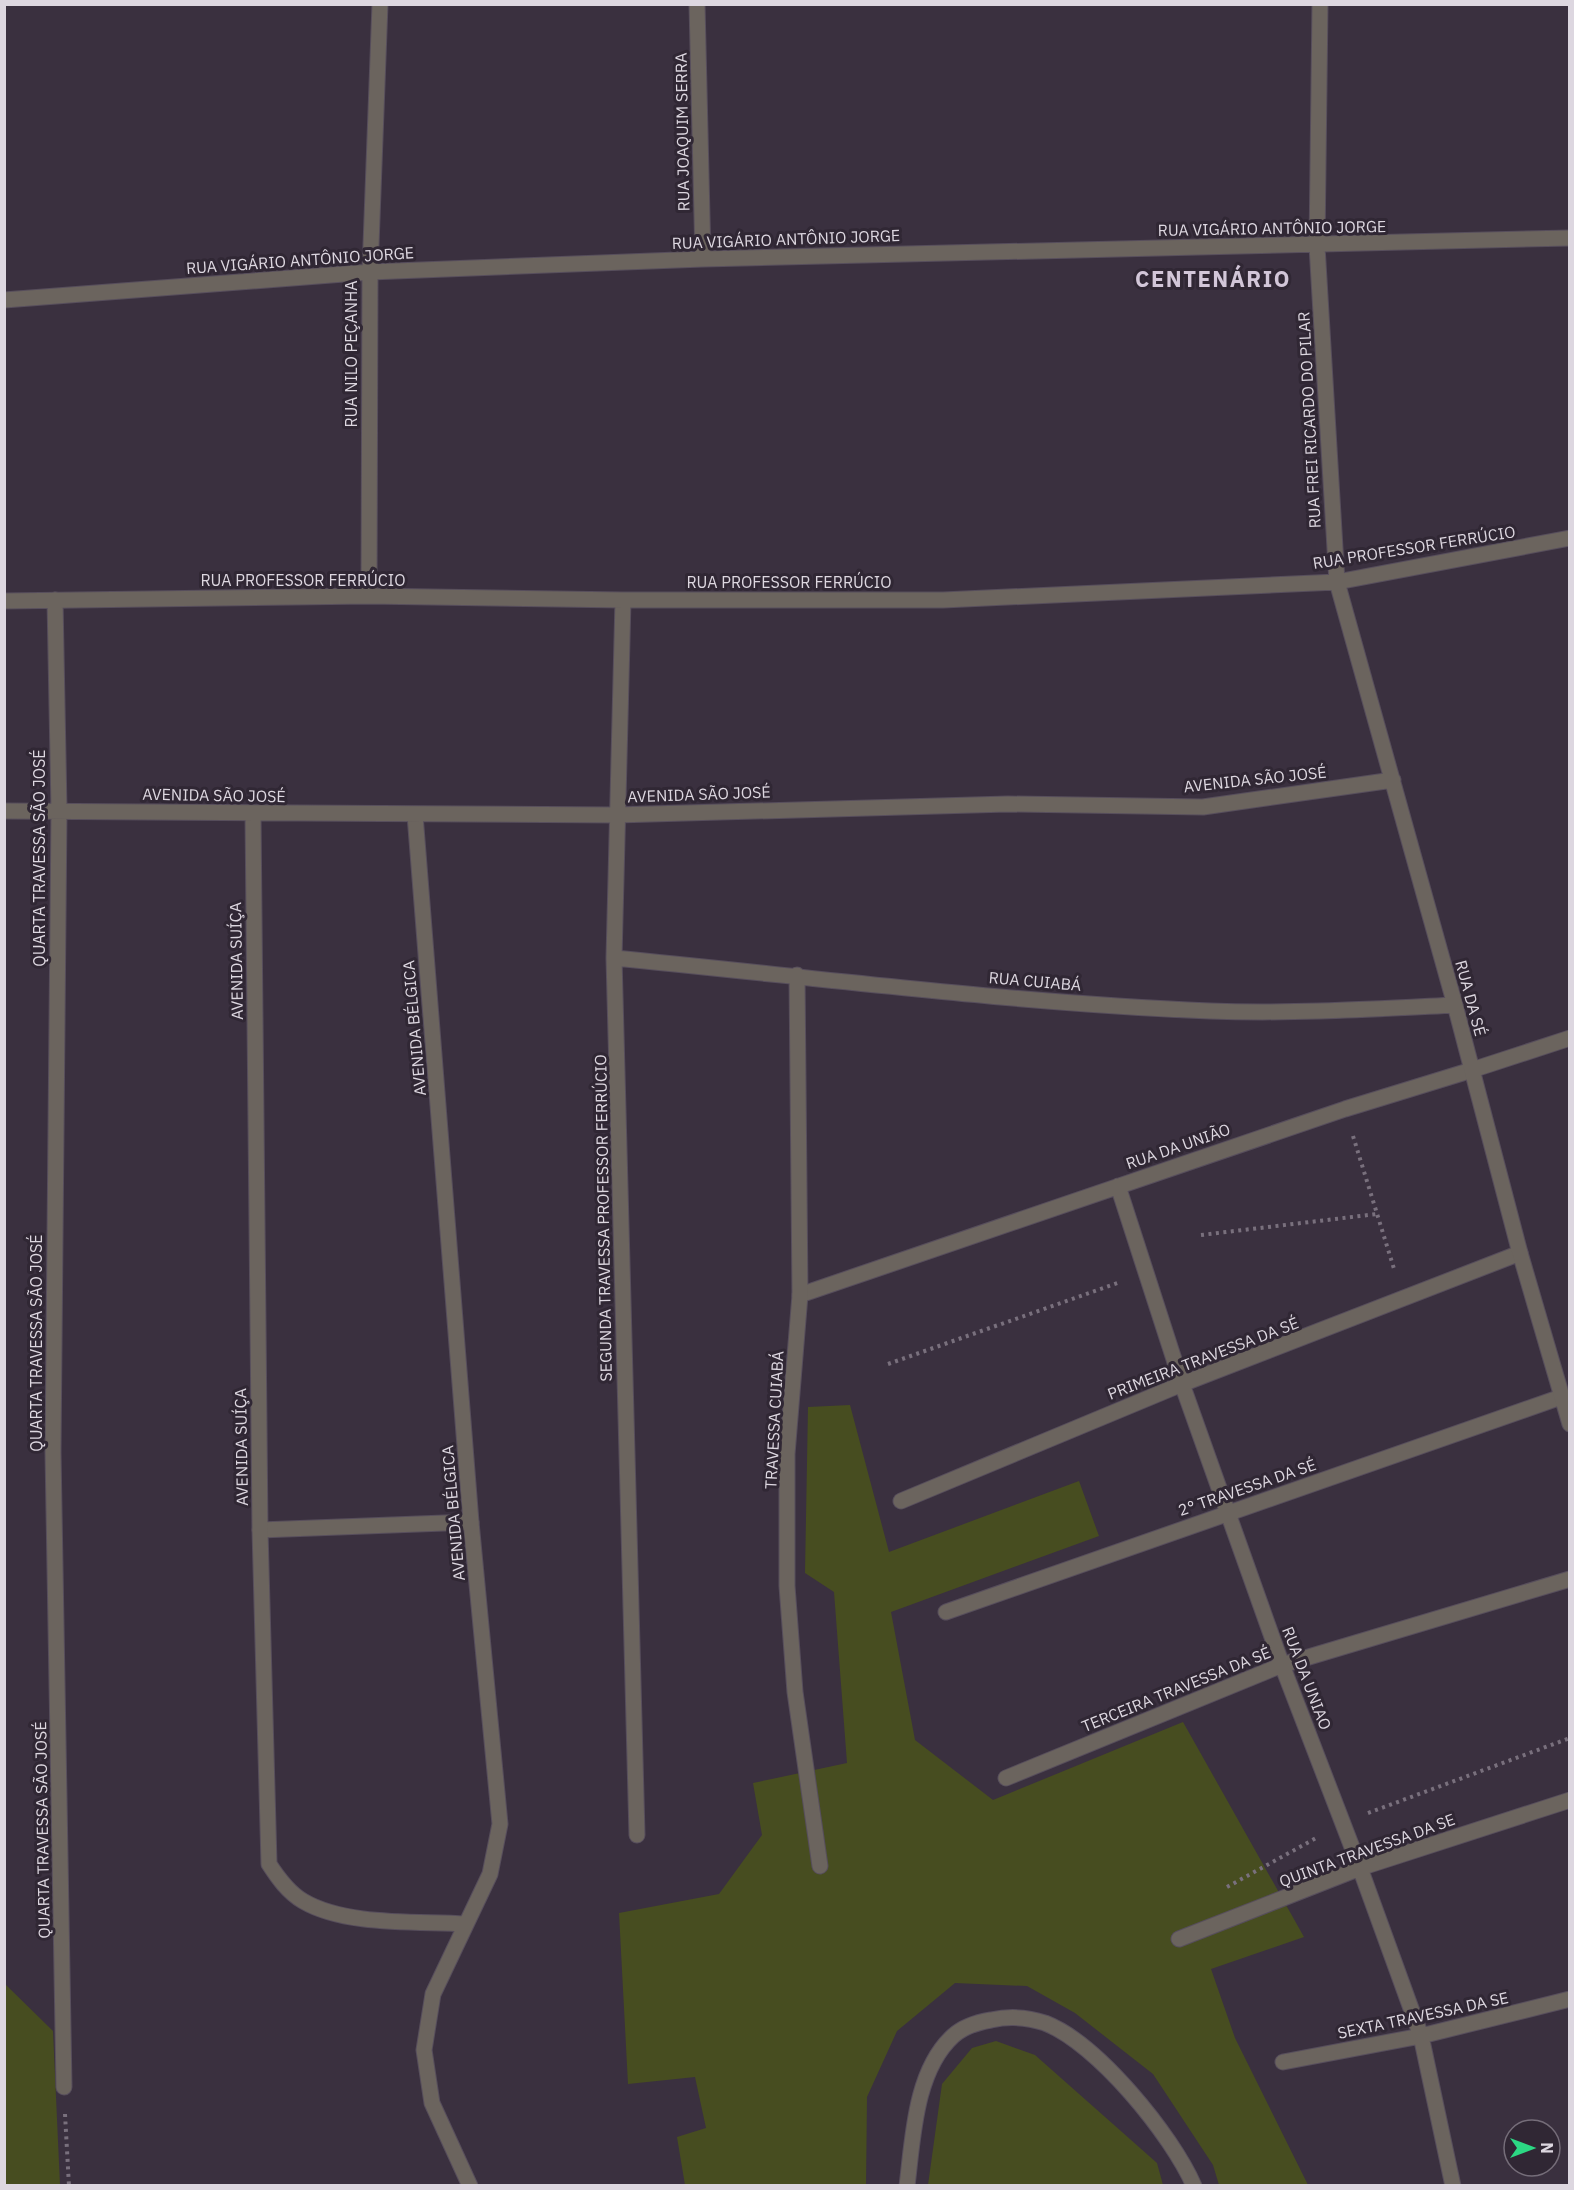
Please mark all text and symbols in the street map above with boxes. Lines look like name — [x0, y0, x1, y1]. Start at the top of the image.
street label: RUA JOAQUIM SERRA — [671, 52, 693, 212]
street label: RUA VIGÁRIO ANTÔNIO JORGE — [1158, 215, 1386, 240]
street label: RUA VIGÁRIO ANTÔNIO JORGE — [671, 224, 901, 253]
street label: RUA VIGÁRIO ANTÔNIO JORGE — [185, 241, 415, 278]
district label: CENTENÁRIO — [1135, 264, 1291, 293]
street label: RUA NILO PEÇANHA — [341, 280, 361, 428]
street label: RUA FREI RICARDO DO PILAR — [1293, 311, 1325, 529]
street label: RUA PROFESSOR FERRÚCIO — [1311, 520, 1517, 573]
street label: RUA PROFESSOR FERRÚCIO — [201, 569, 405, 590]
street label: RUA PROFESSOR FERRÚCIO — [687, 571, 891, 592]
street label: QUARTA TRAVESSA SÃO JOSÉ — [28, 749, 49, 967]
street label: AVENIDA SÃO JOSÉ — [1182, 761, 1327, 796]
street label: AVENIDA SÃO JOSÉ — [627, 781, 771, 806]
street label: AVENIDA SÃO JOSÉ — [142, 783, 286, 806]
street label: AVENIDA SUÍÇA — [224, 902, 247, 1020]
street label: RUA DA SÉ — [1451, 958, 1492, 1038]
street label: AVENIDA BÉLGICA — [397, 959, 430, 1097]
street label: RUA CUIABÁ — [988, 966, 1082, 995]
street label: SEGUNDA TRAVESSA PROFESSOR FERRÚCIO — [589, 1054, 616, 1382]
street label: RUA DA UNIÃO — [1123, 1119, 1233, 1173]
street label: QUARTA TRAVESSA SÃO JOSÉ — [25, 1234, 46, 1452]
street label: PRIMEIRA TRAVESSA DA SÉ — [1104, 1311, 1301, 1404]
street label: TRAVESSA CUIABÁ — [759, 1350, 788, 1490]
street label: AVENIDA SUÍÇA — [229, 1388, 252, 1506]
street label: AVENIDA BÉLGICA — [436, 1444, 469, 1582]
street label: 2° TRAVESSA DA SÉ — [1175, 1453, 1319, 1520]
street label: RUA DA UNIAO — [1278, 1623, 1336, 1733]
street label: TERCEIRA TRAVESSA DA SÉ — [1078, 1641, 1274, 1736]
street label: QUARTA TRAVESSA SÃO JOSÉ — [29, 1721, 54, 1939]
street label: QUINTA TRAVESSA DA SE — [1276, 1809, 1458, 1891]
street label: SEXTA TRAVESSA DA SE — [1336, 1987, 1510, 2043]
north arrow — [1502, 2118, 1562, 2178]
text: N — [1537, 2142, 1557, 2154]

